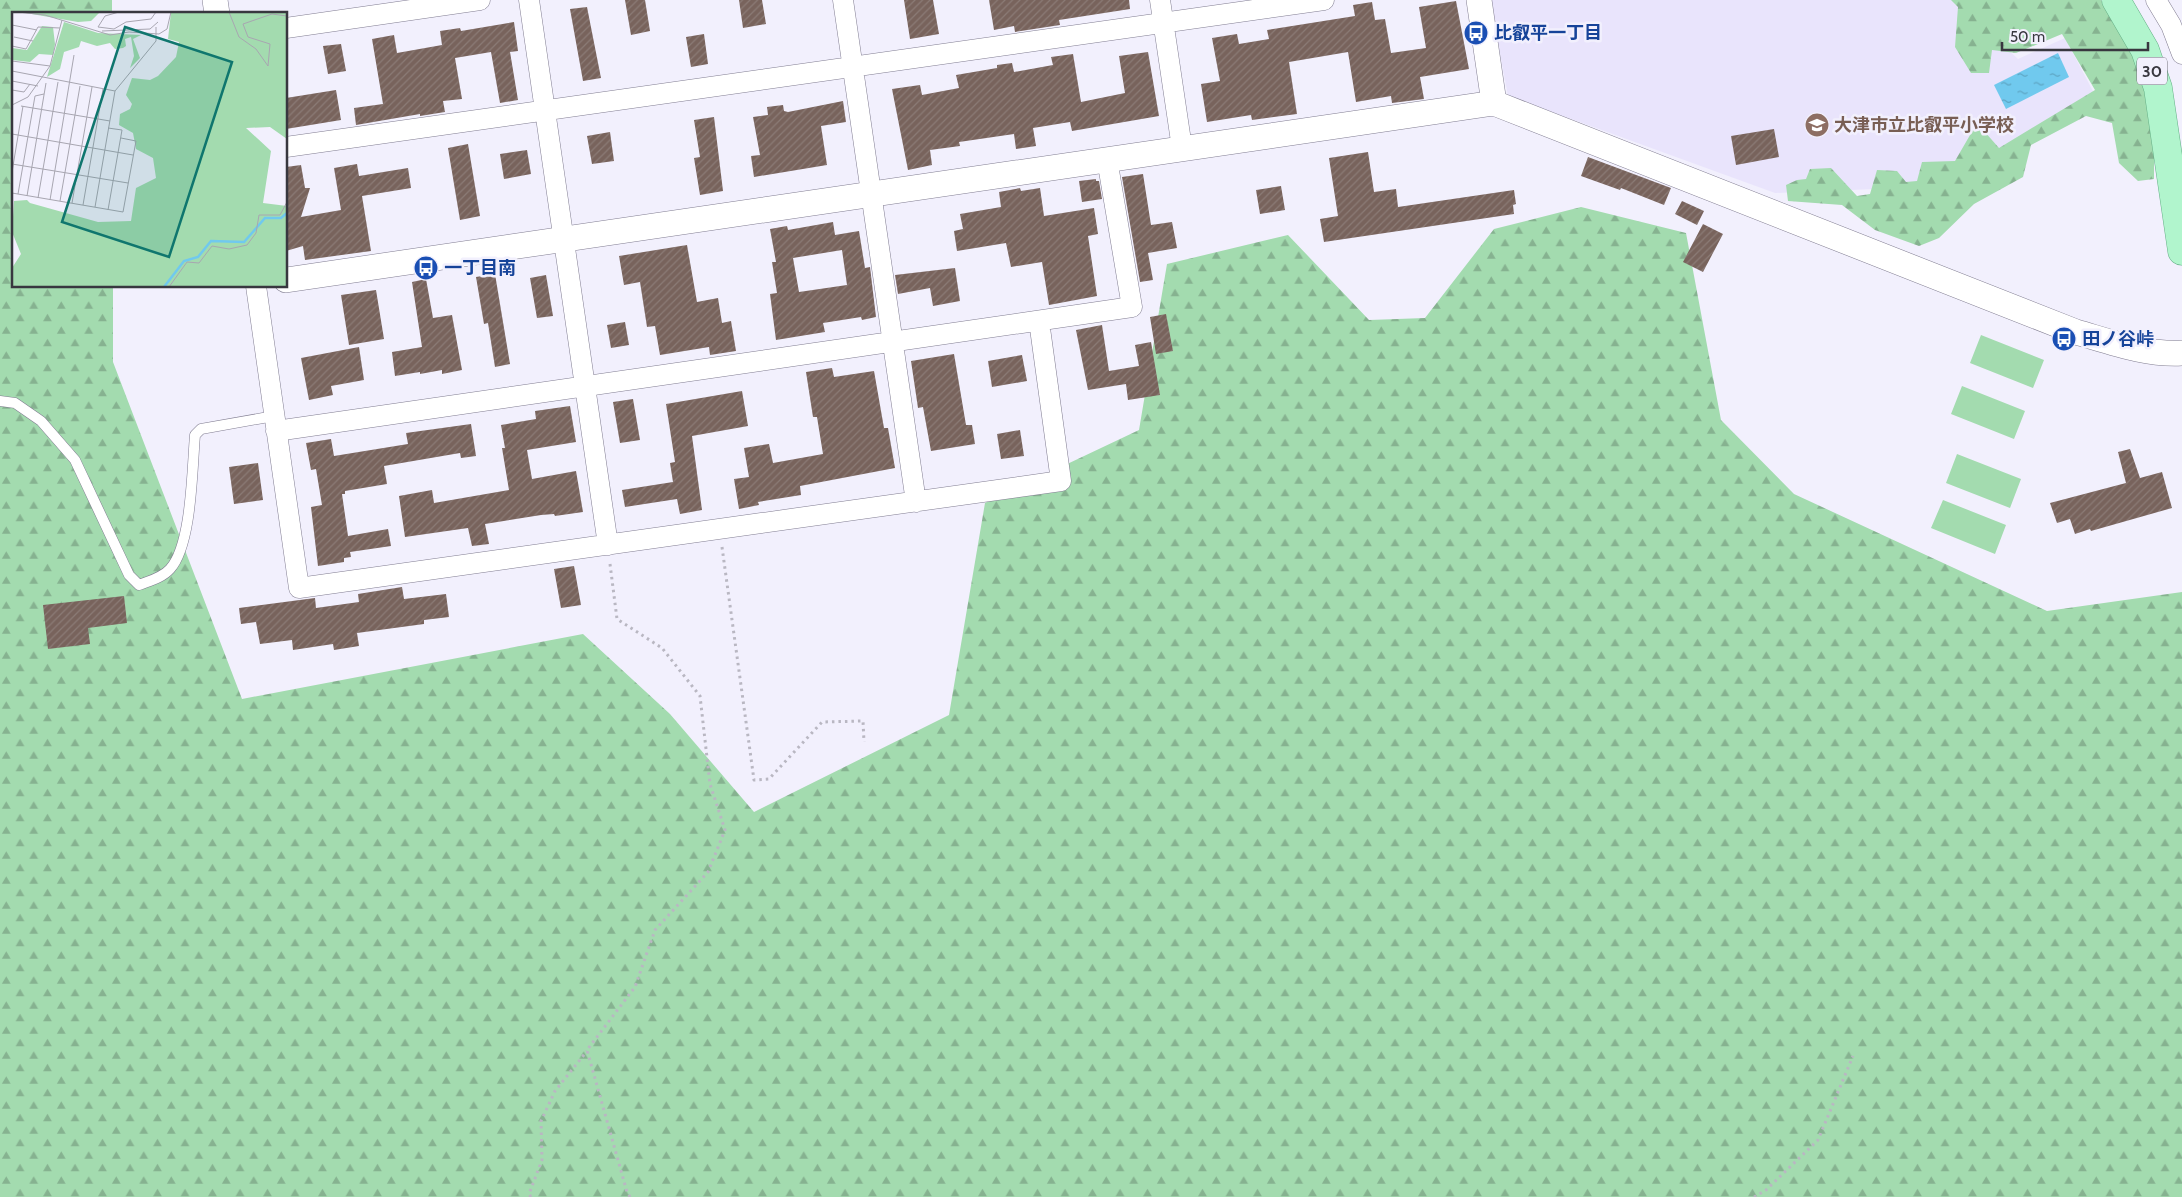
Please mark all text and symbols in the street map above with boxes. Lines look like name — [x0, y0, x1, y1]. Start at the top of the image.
inset map — [12, 12, 288, 288]
bus stop icon: 比叡平一丁目 — [1463, 20, 1489, 46]
scale bar — [2002, 20, 2148, 52]
place label: 比叡平一丁目 — [1494, 22, 1602, 44]
text: 50 m — [2010, 28, 2045, 46]
road number: 30 — [2137, 58, 2167, 84]
school or university icon: 大津市立比叡平小学校 — [1804, 112, 1830, 138]
place label: 大津市立比叡平小学校 — [1834, 114, 2014, 136]
bus stop icon: 一丁目南 — [413, 255, 439, 281]
place label: 一丁目南 — [444, 257, 516, 279]
bus stop icon: 田ノ谷峠 — [2051, 326, 2077, 352]
place label: 田ノ谷峠 — [2082, 328, 2154, 350]

